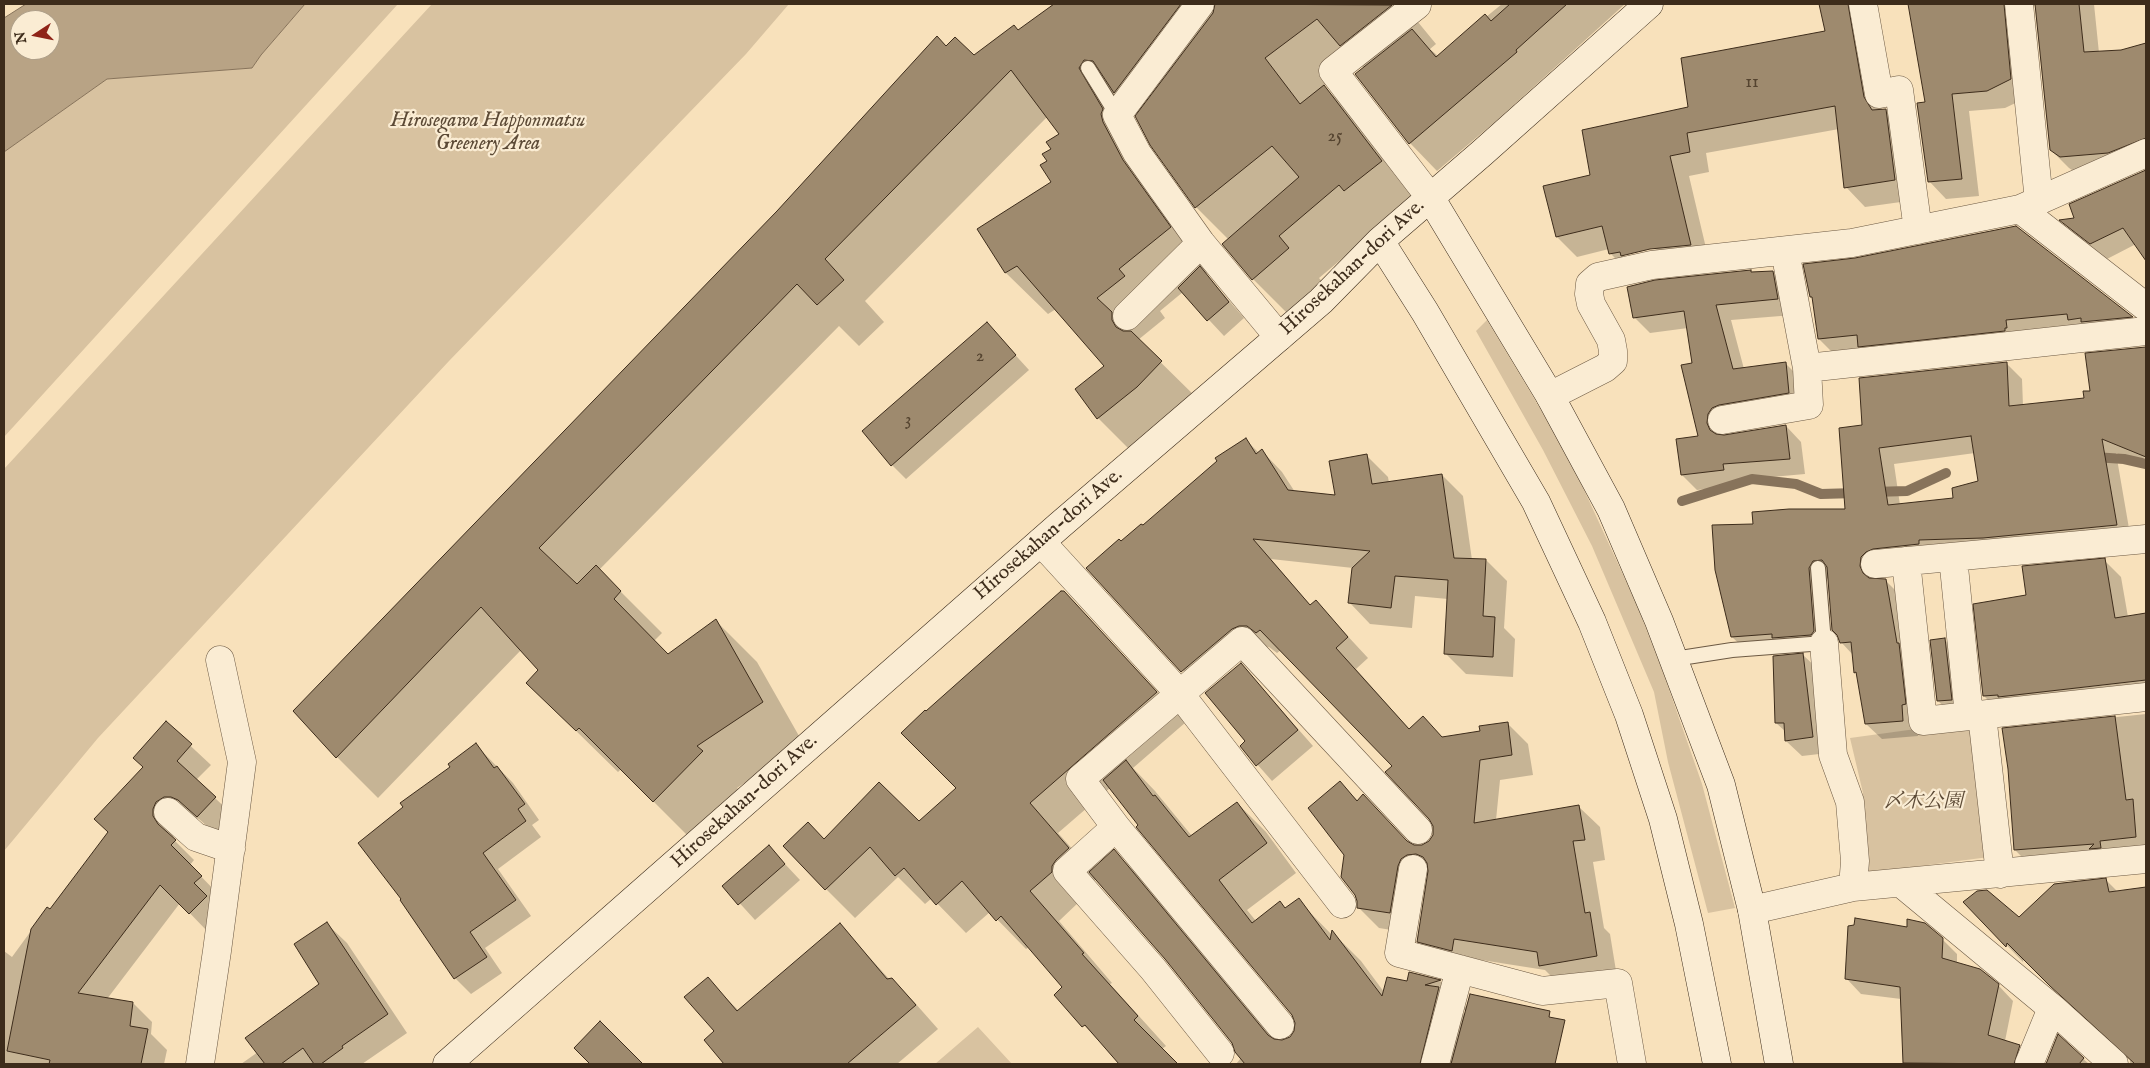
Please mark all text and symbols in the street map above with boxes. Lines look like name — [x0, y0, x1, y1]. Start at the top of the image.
north arrow — [10, 10, 60, 60]
text: N — [11, 30, 31, 45]
house number: 11 — [1745, 72, 1759, 94]
park label: Hirosegawa Happonmatsu Greenery Area — [391, 110, 585, 157]
house number: 25 — [1328, 126, 1342, 148]
street label: Hirosekahan-dori Ave. — [1276, 195, 1430, 341]
house number: 2 — [976, 346, 984, 368]
house number: 3 — [905, 410, 911, 432]
street label: Hirosekahan-dori Ave. — [970, 464, 1128, 606]
street label: Hirosekahan-dori Ave. — [667, 730, 823, 874]
park label: 〆木公園 — [1883, 791, 1963, 815]

